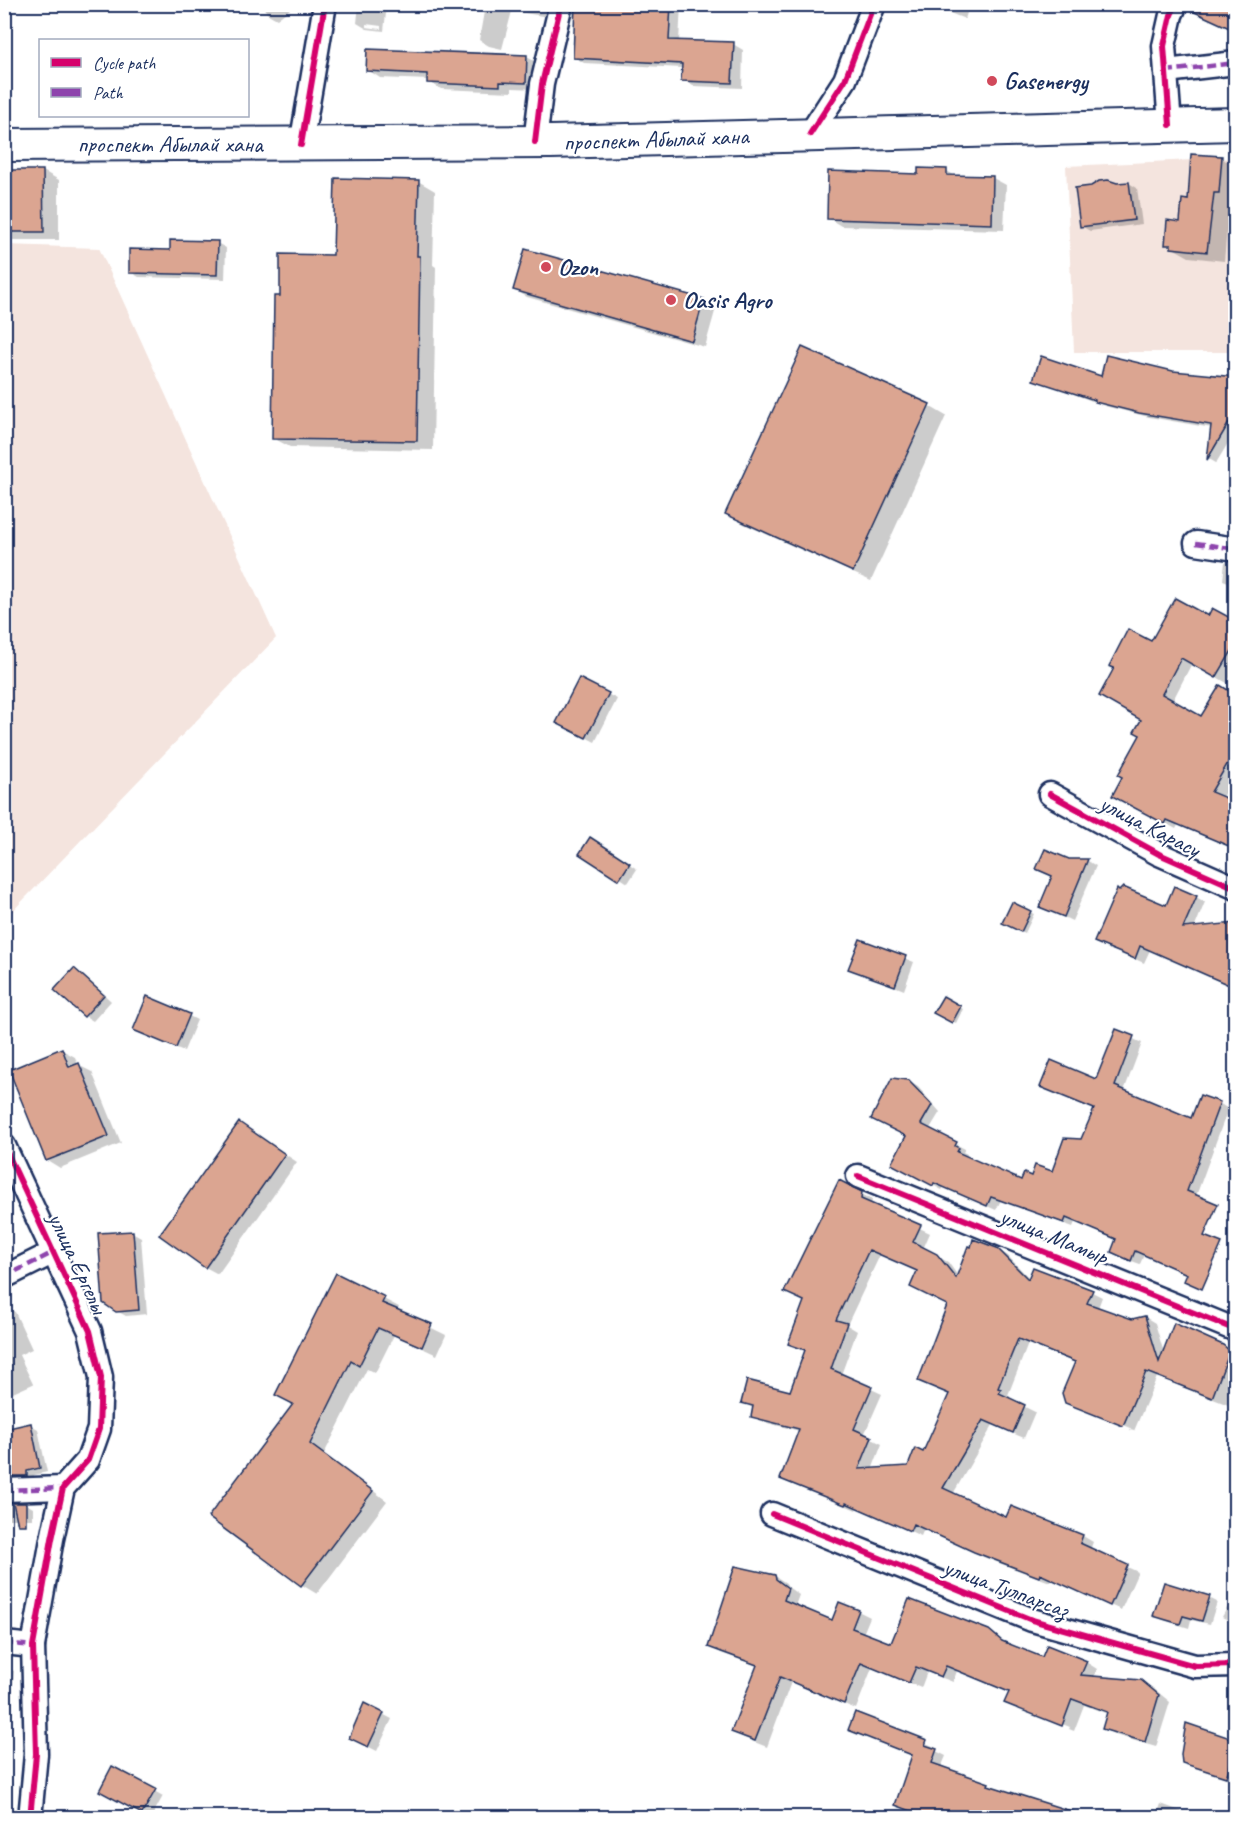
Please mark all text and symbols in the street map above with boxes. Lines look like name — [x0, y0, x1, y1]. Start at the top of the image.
legend — [39, 39, 249, 117]
text: Cycle path — [93, 52, 156, 74]
place label: Gasenergy — [1004, 66, 1089, 96]
marker: Gasenergy — [985, 74, 999, 88]
text: Path — [93, 82, 123, 104]
street label: проспект Абылай хана — [563, 121, 750, 157]
street label: проспект Абылай хана — [77, 129, 264, 159]
place label: Ozon — [558, 252, 599, 282]
marker: Ozon — [539, 260, 553, 274]
place label: Oasis Agro — [683, 285, 774, 315]
marker: Oasis Agro — [664, 293, 678, 307]
street label: улица Карасу — [1093, 787, 1207, 865]
street label: улица Мамыр — [994, 1200, 1113, 1272]
street label: улица Ергелы — [41, 1206, 115, 1321]
street label: улица Тулпарсаз — [937, 1551, 1075, 1626]

